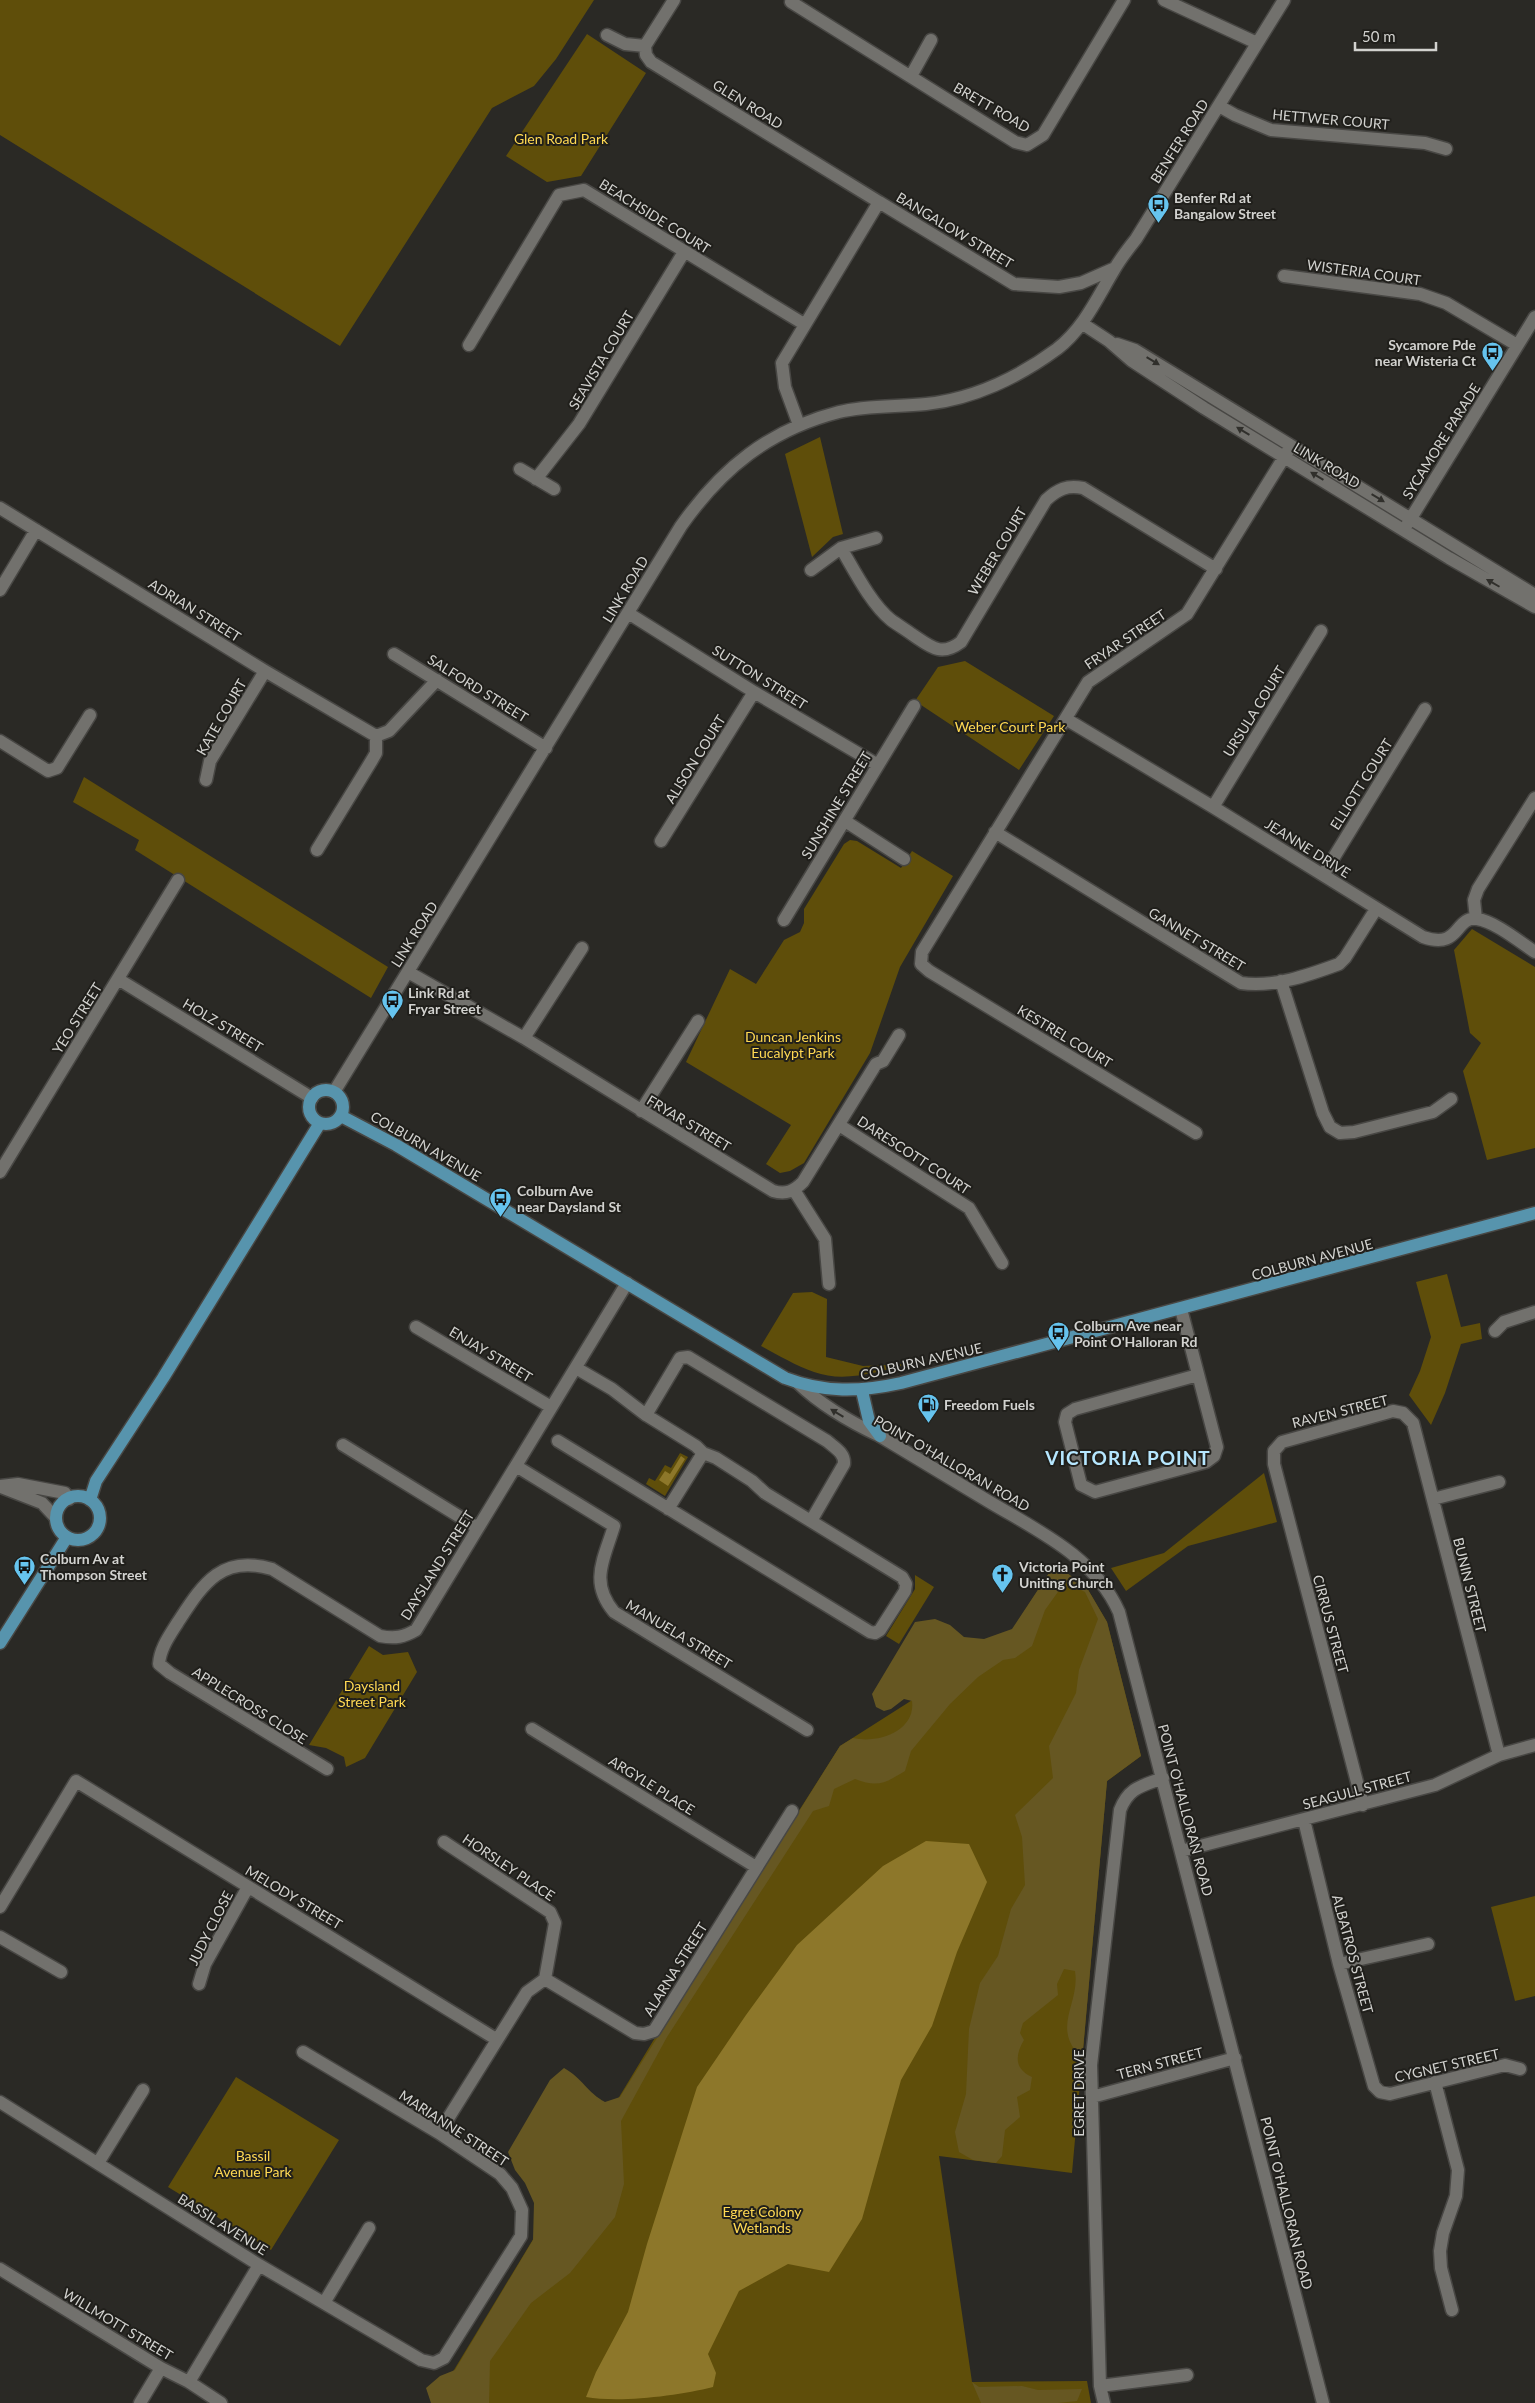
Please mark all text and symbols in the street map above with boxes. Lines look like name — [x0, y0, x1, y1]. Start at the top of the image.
scale bar — [1355, 20, 1436, 52]
text: 50 m — [1362, 27, 1396, 45]
street label: GLEN ROAD — [710, 76, 786, 132]
street label: BRETT ROAD — [951, 78, 1033, 136]
street label: BENFER ROAD — [1146, 96, 1212, 186]
street label: HETTWER COURT — [1272, 105, 1391, 133]
park label: Glen Road Park — [514, 130, 609, 147]
street label: BEACHSIDE COURT — [596, 175, 714, 257]
street label: BANGALOW STREET — [893, 188, 1017, 272]
place label: Benfer Rd at Bangalow Street — [1174, 189, 1277, 222]
bus stop icon: Benfer Rd at Bangalow Street — [1146, 193, 1170, 224]
street label: WISTERIA COURT — [1306, 256, 1423, 289]
street label: SEAVISTA COURT — [565, 307, 638, 413]
place label: Sycamore Pde near Wisteria Ct — [1375, 336, 1477, 369]
bus stop icon: Sycamore Pde near Wisteria Ct — [1480, 340, 1504, 371]
one-way arrow — [1147, 357, 1160, 366]
street label: SYCAMORE PARADE — [1398, 380, 1484, 502]
one-way arrow — [1236, 427, 1249, 436]
street label: LINK ROAD — [1291, 439, 1363, 491]
one-way arrow — [1310, 472, 1324, 481]
one-way arrow — [1371, 493, 1384, 502]
street label: WEBER COURT — [964, 503, 1030, 598]
street label: LINK ROAD — [599, 553, 651, 625]
street label: ADRIAN STREET — [146, 575, 245, 646]
one-way arrow — [1485, 579, 1500, 587]
street label: FRYAR STREET — [1081, 605, 1170, 673]
street label: SUTTON STREET — [709, 641, 811, 713]
street label: SALFORD STREET — [425, 650, 532, 726]
street label: URSULA COURT — [1219, 662, 1289, 760]
street label: KATE COURT — [192, 675, 250, 758]
street label: ALISON COURT — [661, 711, 729, 806]
park label: Weber Court Park — [955, 718, 1066, 735]
street label: ELLIOTT COURT — [1326, 735, 1396, 833]
street label: SUNSHINE STREET — [797, 748, 875, 862]
street label: JEANNE DRIVE — [1262, 815, 1354, 881]
street label: LINK ROAD — [387, 898, 441, 970]
street label: GANNET STREET — [1146, 903, 1249, 975]
street label: YEO STREET — [48, 979, 106, 1057]
place label: Link Rd at Fryar Street — [408, 984, 482, 1017]
bus stop icon: Link Rd at Fryar Street — [380, 988, 404, 1019]
street label: HOLZ STREET — [180, 994, 267, 1056]
street label: KESTREL COURT — [1014, 1001, 1116, 1071]
park label: Duncan Jenkins Eucalypt Park — [745, 1028, 841, 1061]
street label: FRYAR STREET — [644, 1091, 735, 1155]
street label: COLBURN AVENUE — [368, 1107, 484, 1185]
street label: DARESCOTT COURT — [854, 1112, 974, 1198]
place label: Colburn Ave near Daysland St — [517, 1182, 622, 1215]
bus stop icon: Colburn Ave near Daysland St — [489, 1186, 513, 1217]
street label: COLBURN AVENUE — [1250, 1235, 1374, 1283]
place label: Colburn Ave near Point O'Halloran Rd — [1074, 1317, 1197, 1350]
bus stop icon: Colburn Ave near Point O'Halloran Rd — [1046, 1321, 1070, 1352]
street label: ENJAY STREET — [446, 1323, 536, 1386]
street label: COLBURN AVENUE — [858, 1339, 984, 1383]
street label: RAVEN STREET — [1290, 1391, 1391, 1431]
fuel station icon: Freedom Fuels — [916, 1392, 940, 1423]
place label: Freedom Fuels — [944, 1396, 1035, 1413]
one-way arrow — [831, 1408, 844, 1417]
street label: POINT O'HALLORAN ROAD — [871, 1411, 1033, 1515]
district label: VICTORIA POINT — [1044, 1446, 1211, 1469]
street label: DAYSLAND STREET — [397, 1507, 478, 1623]
street label: BUNIN STREET — [1450, 1536, 1490, 1635]
place label: Colburn Av at Thompson Street — [40, 1550, 148, 1583]
bus stop icon: Colburn Av at Thompson Street — [12, 1554, 36, 1585]
place label: Victoria Point Uniting Church — [1018, 1558, 1113, 1591]
church icon: Victoria Point Uniting Church — [991, 1562, 1015, 1593]
street label: CIRRUS STREET — [1310, 1573, 1353, 1676]
street label: MANUELA STREET — [623, 1596, 736, 1673]
street label: APPLECROSS CLOSE — [189, 1663, 311, 1747]
park label: Daysland Street Park — [338, 1677, 407, 1710]
street label: POINT O'HALLORAN ROAD — [1155, 1722, 1217, 1898]
street label: ARGYLE PLACE — [606, 1752, 698, 1818]
street label: SEAGULL STREET — [1301, 1767, 1414, 1813]
street label: HORSLEY PLACE — [460, 1830, 558, 1904]
street label: MELODY STREET — [242, 1861, 346, 1933]
street label: JUDY CLOSE — [184, 1888, 236, 1968]
street label: ALBATROS STREET — [1329, 1893, 1377, 2016]
street label: ALARNA STREET — [639, 1918, 711, 2019]
street label: TERN STREET — [1115, 2043, 1206, 2083]
street label: CYGNET STREET — [1393, 2045, 1502, 2085]
street label: EGRET DRIVE — [1070, 2049, 1087, 2137]
street label: MARIANNE STREET — [396, 2086, 512, 2170]
street label: POINT O'HALLORAN ROAD — [1257, 2115, 1317, 2291]
park label: Bassil Avenue Park — [214, 2147, 293, 2180]
street label: BASSIL AVENUE — [175, 2190, 271, 2258]
park label: Egret Colony Wetlands — [722, 2203, 802, 2236]
street label: WILLMOTT STREET — [60, 2284, 177, 2364]

